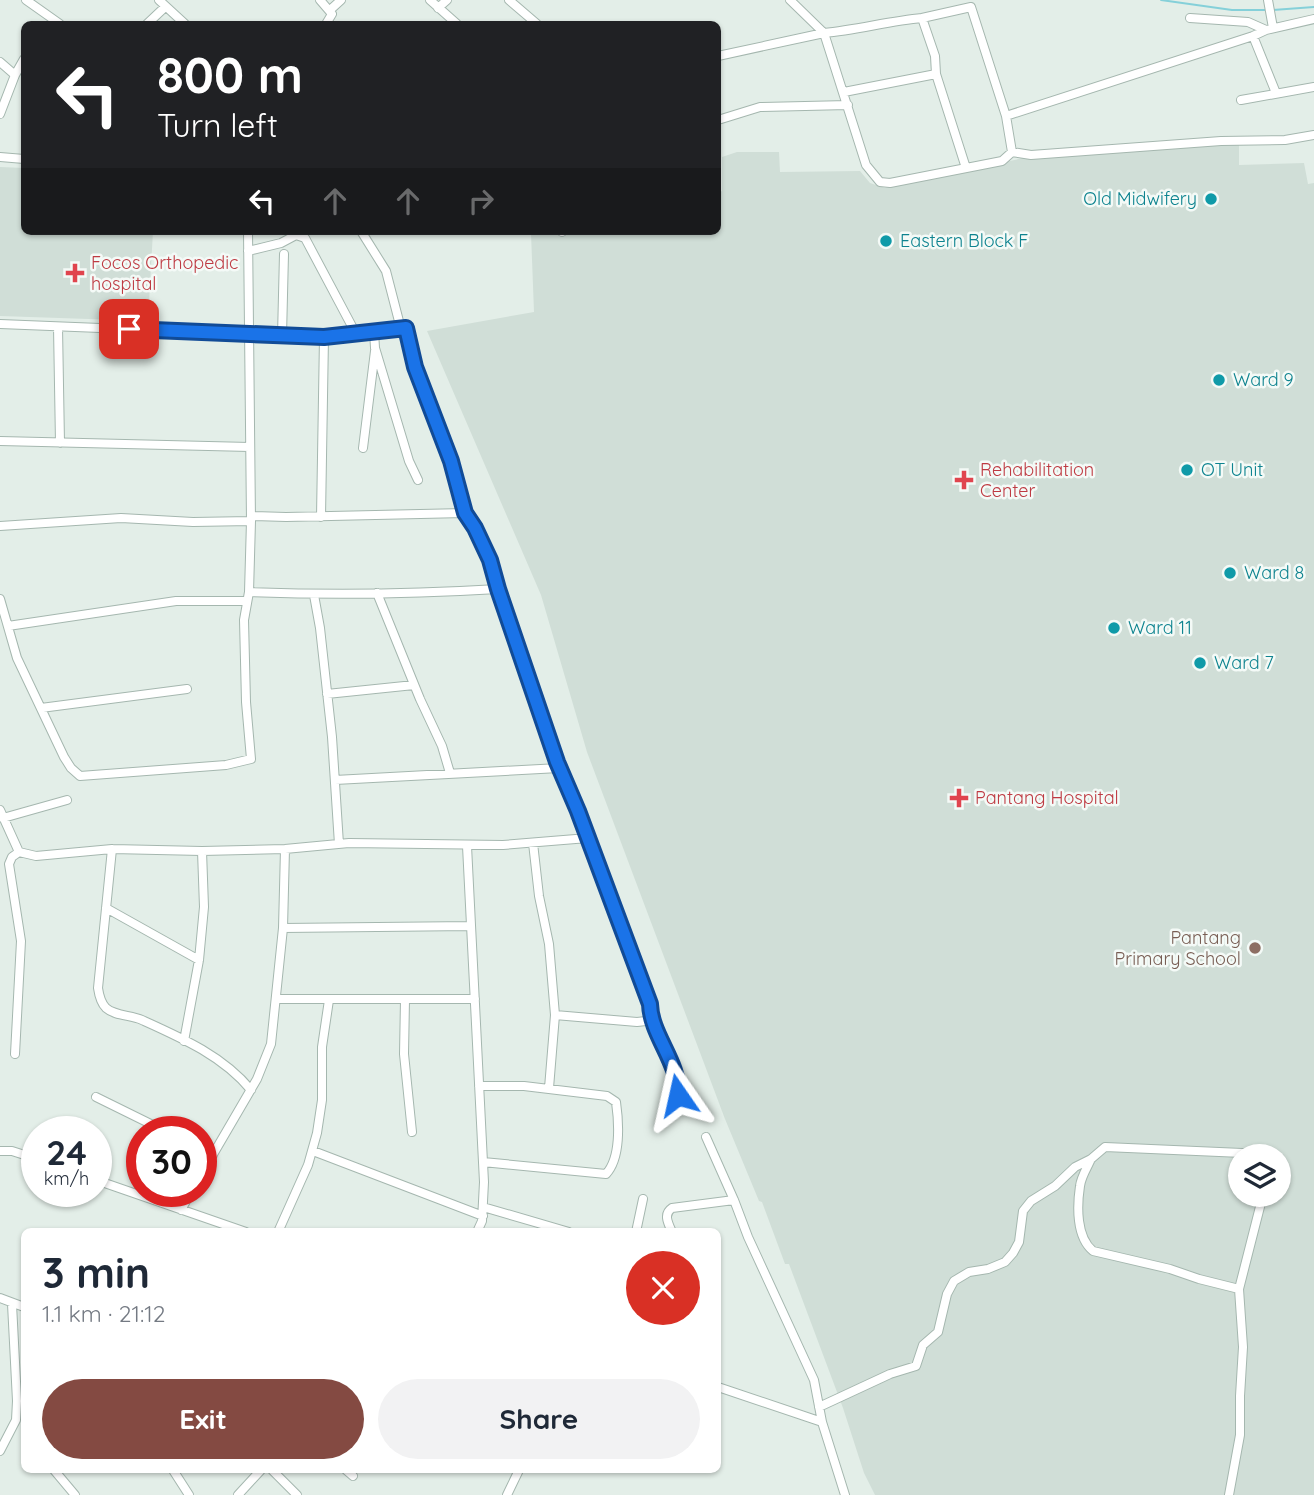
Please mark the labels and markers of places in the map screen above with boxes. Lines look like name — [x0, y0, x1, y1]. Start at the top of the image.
place label: Old Midwifery — [1083, 187, 1197, 210]
marker: Old Midwifery — [1203, 191, 1219, 207]
place label: Eastern Block F — [900, 229, 1029, 252]
marker: Eastern Block F — [878, 233, 894, 249]
place label: Focos Orthopedic hospital — [91, 251, 238, 295]
marker: Focos Orthopedic hospital — [65, 263, 85, 283]
pin — [99, 299, 159, 359]
place label: Ward 9 — [1233, 368, 1294, 391]
marker: Ward 9 — [1211, 372, 1227, 388]
place label: Rehabilitation Center — [980, 458, 1094, 502]
place label: OT Unit — [1201, 458, 1263, 481]
marker: OT Unit — [1179, 462, 1195, 478]
marker: Rehabilitation Center — [954, 470, 974, 490]
place label: Ward 8 — [1244, 561, 1304, 584]
marker: Ward 8 — [1222, 565, 1238, 581]
place label: Ward 11 — [1128, 616, 1192, 639]
marker: Ward 11 — [1106, 620, 1122, 636]
place label: Ward 7 — [1214, 651, 1274, 674]
marker: Ward 7 — [1192, 655, 1208, 671]
place label: Pantang Hospital — [975, 786, 1119, 809]
marker: Pantang Hospital — [949, 788, 969, 808]
place label: Pantang Primary School — [1115, 926, 1241, 970]
marker: Pantang Primary School — [1247, 940, 1263, 956]

